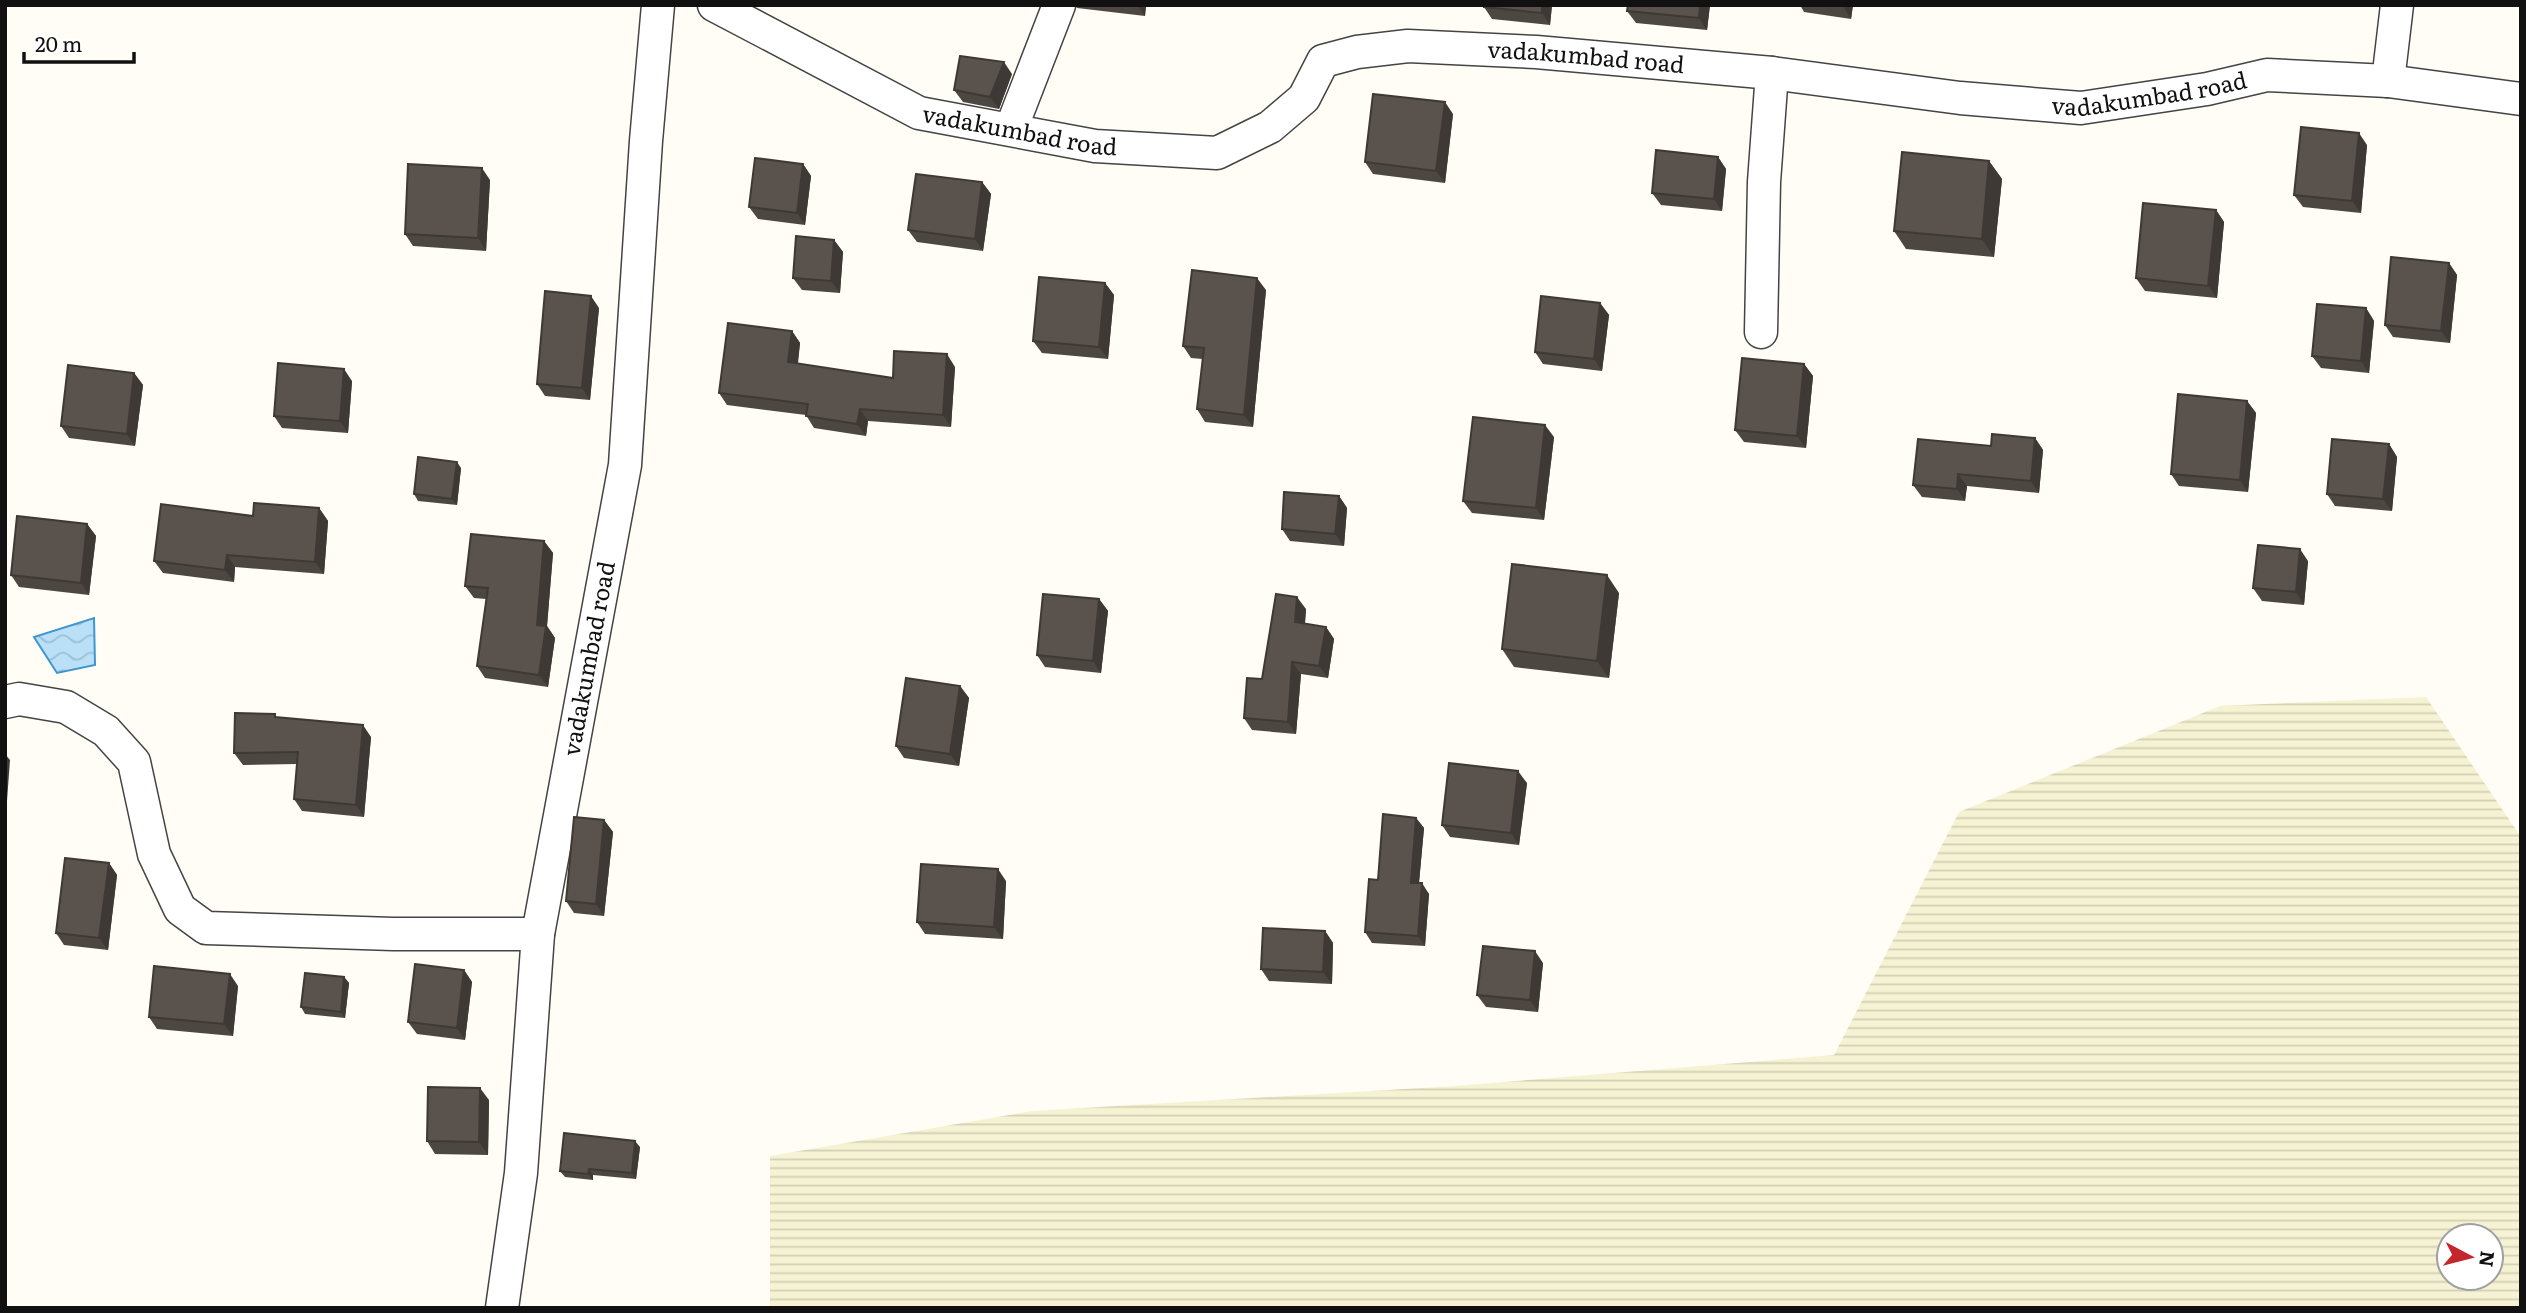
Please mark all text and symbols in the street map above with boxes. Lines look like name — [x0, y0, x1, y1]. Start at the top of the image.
scale bar — [24, 21, 135, 65]
text: 20 m — [35, 27, 82, 58]
street label: vadakumbad road — [1487, 31, 1686, 80]
street label: vadakumbad road — [2050, 61, 2250, 123]
street label: vadakumbad road — [920, 95, 1118, 162]
street label: vadakumbad road — [552, 558, 622, 758]
north arrow — [2435, 1222, 2505, 1292]
text: N — [2473, 1250, 2503, 1269]

